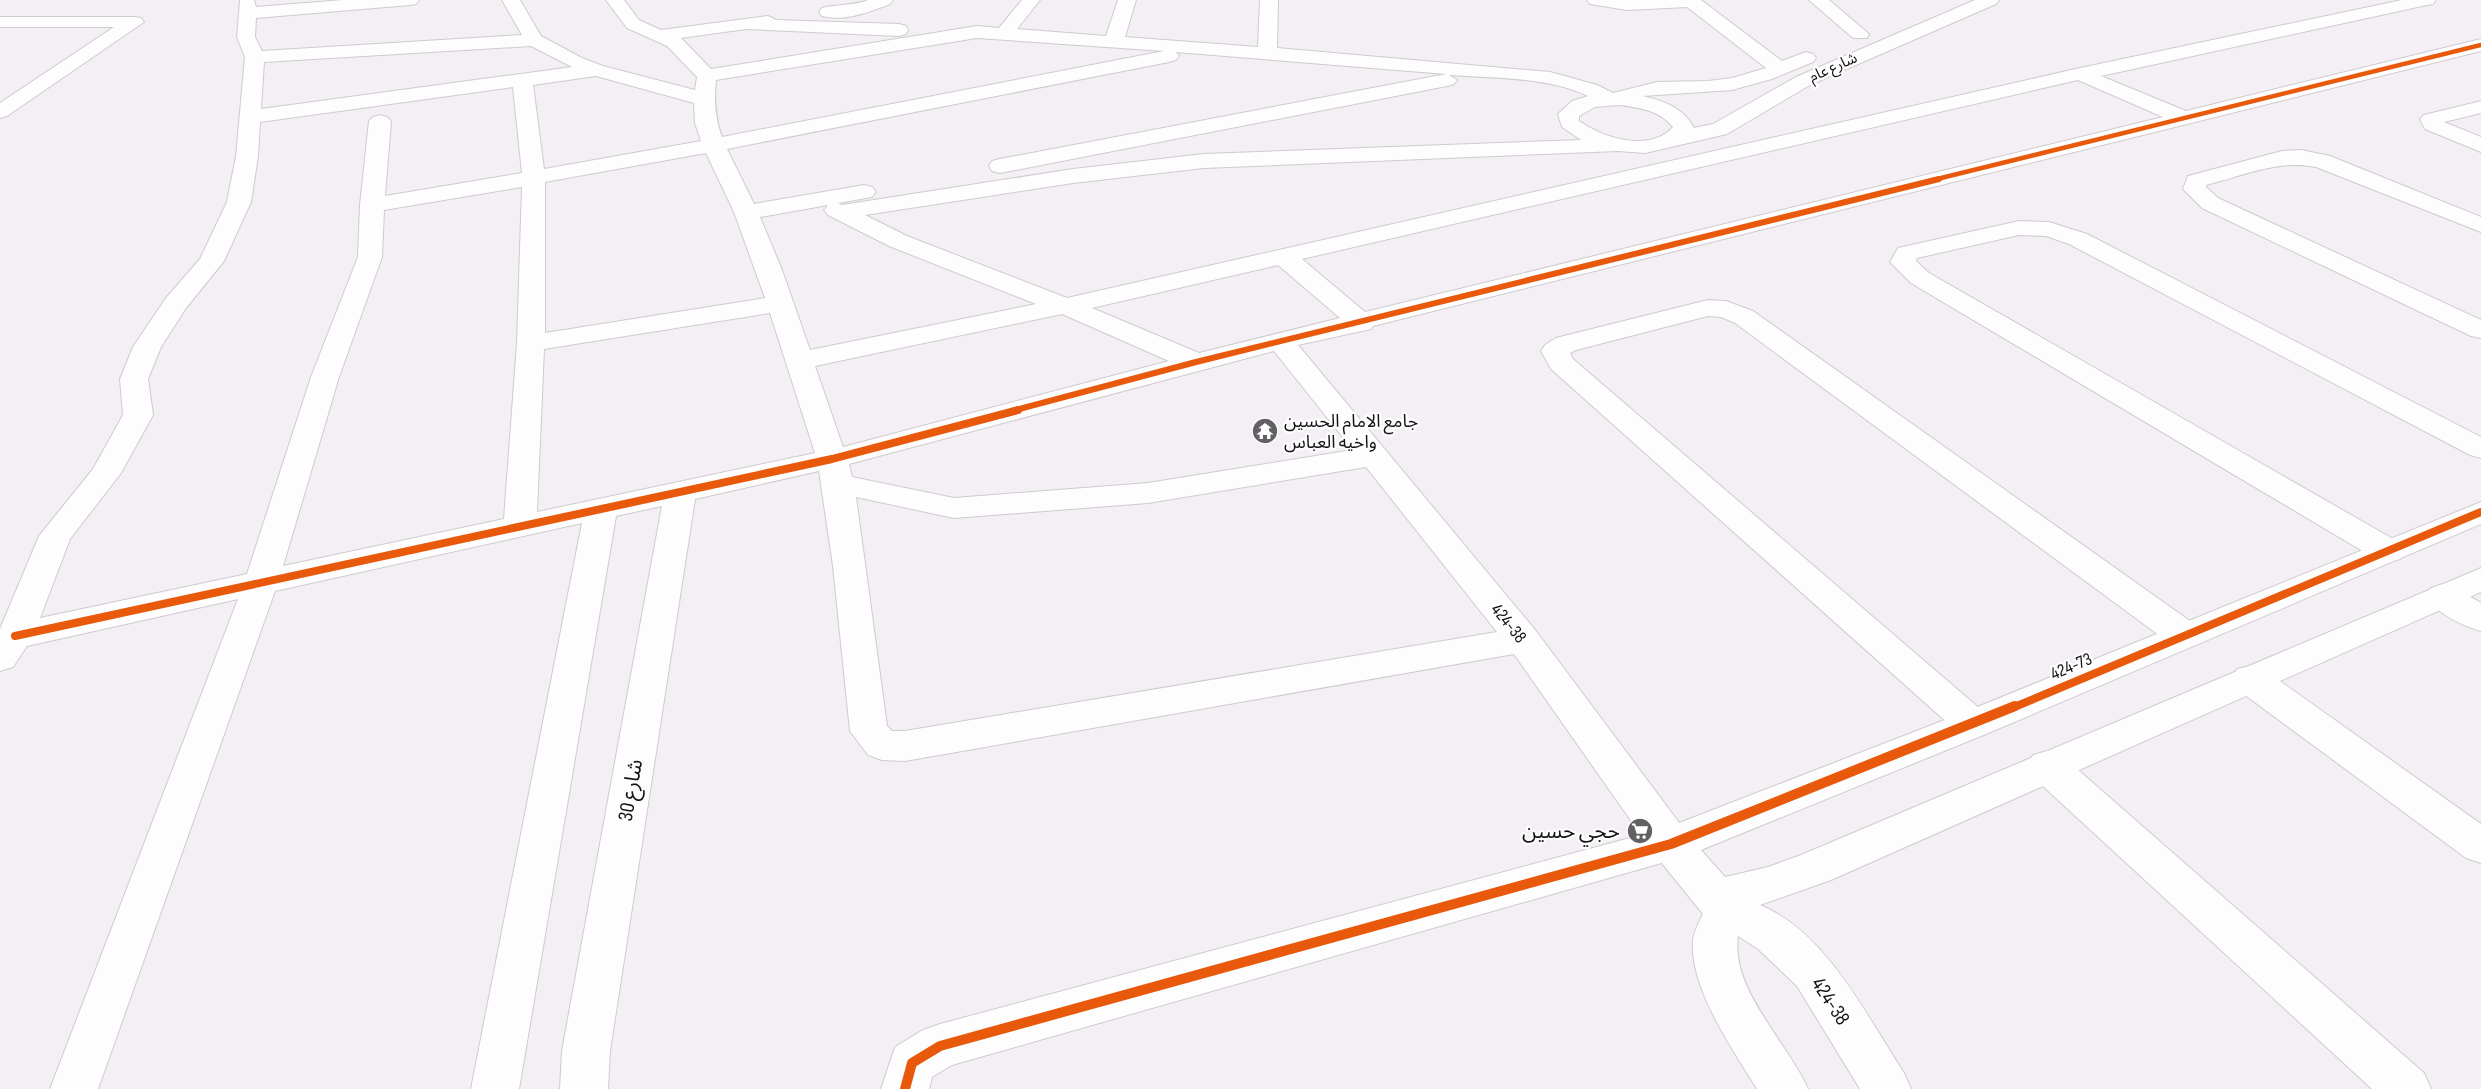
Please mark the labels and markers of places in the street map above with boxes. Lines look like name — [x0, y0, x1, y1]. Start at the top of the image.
place label: جامع الامام الحسين واخيه العباس — [1284, 411, 1418, 453]
temple icon: جامع الامام الحسين واخيه العباس — [1250, 416, 1280, 446]
supermarket icon: حجي حسين — [1625, 816, 1655, 846]
place label: حجي حسين — [1522, 819, 1620, 847]

